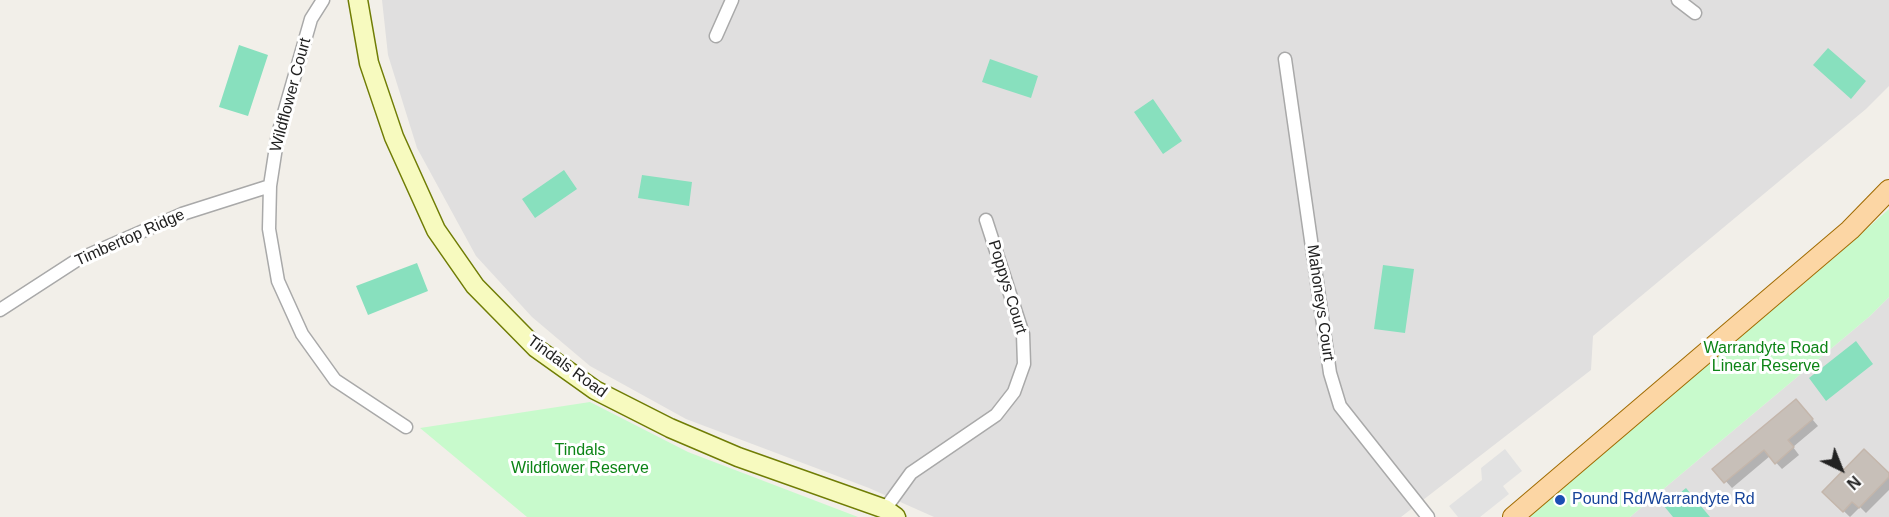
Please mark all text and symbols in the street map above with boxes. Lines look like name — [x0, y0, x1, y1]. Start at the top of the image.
street label: Wildflower Court — [267, 36, 315, 154]
street label: Timbertop Ridge — [72, 205, 188, 271]
street label: Poppys Court — [984, 238, 1030, 336]
street label: Mahoneys Court — [1302, 244, 1338, 362]
street label: Tindals Road — [523, 332, 611, 402]
park label: Warrandyte Road Linear Reserve — [1704, 339, 1828, 377]
north arrow — [1811, 439, 1871, 499]
park label: Tindals Wildflower Reserve — [511, 441, 649, 479]
text: N — [1844, 472, 1864, 493]
place label: Pound Rd/Warrandyte Rd — [1572, 490, 1755, 510]
marker: Pound Rd/Warrandyte Rd — [1553, 493, 1567, 507]

